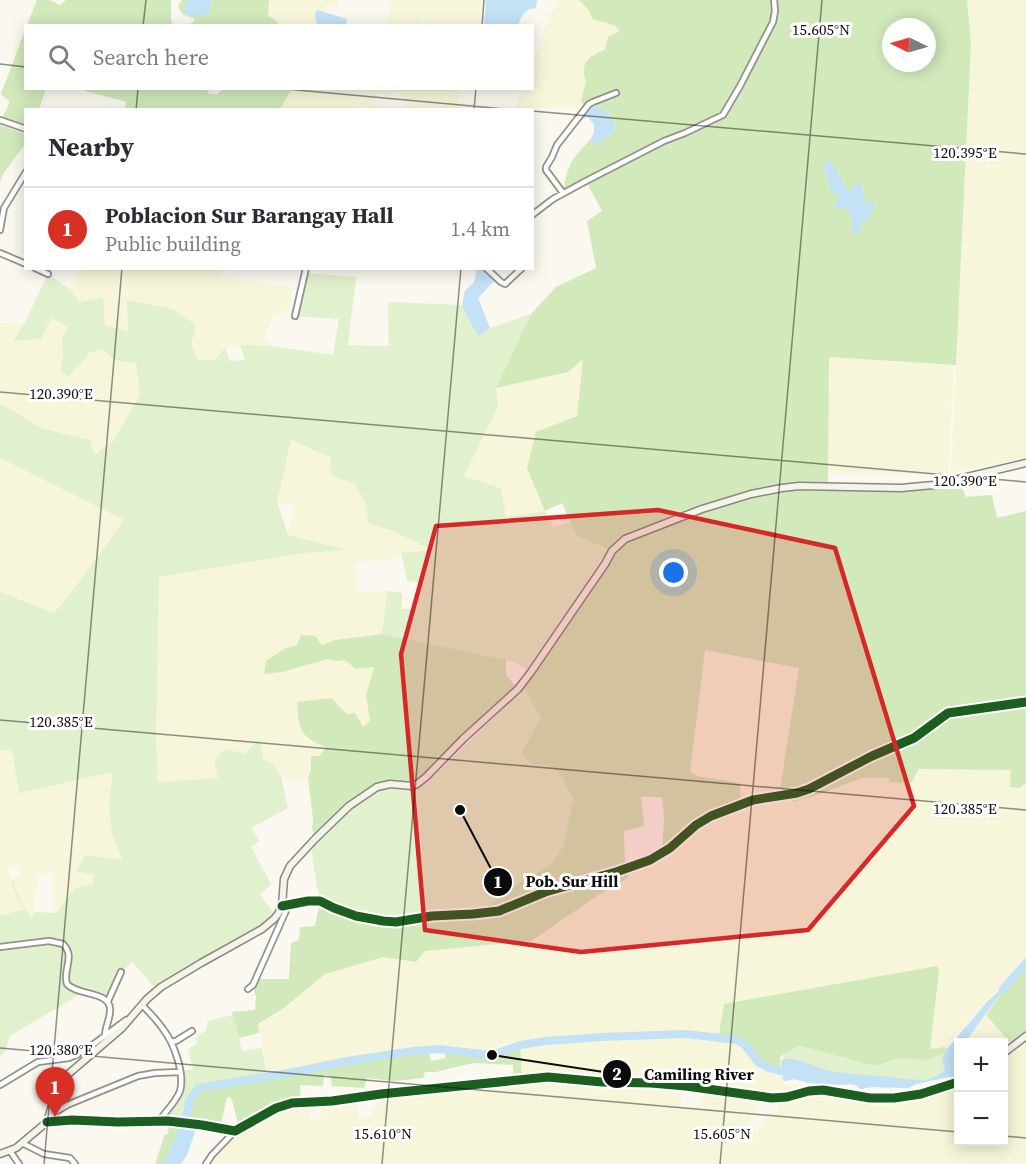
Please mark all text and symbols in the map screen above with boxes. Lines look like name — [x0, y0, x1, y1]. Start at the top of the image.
north arrow — [882, 18, 936, 72]
text: 15.605°N — [792, 19, 850, 40]
search box — [24, 24, 534, 90]
icon: search — [45, 41, 78, 74]
text: Search here — [93, 42, 209, 72]
text: Nearby — [48, 129, 134, 165]
text: 120.395°E — [933, 142, 997, 163]
text: Poblacion Sur Barangay Hall — [105, 200, 394, 230]
text: 1 — [62, 215, 73, 243]
text: 1.4 km — [450, 215, 510, 243]
text: Public building — [105, 230, 241, 258]
text: 120.390°E — [29, 383, 93, 404]
text: 120.390°E — [933, 470, 997, 491]
your location — [659, 558, 688, 587]
text: 120.385°E — [29, 711, 93, 732]
text: 120.385°E — [933, 798, 997, 819]
callout: Pob. Sur Hill — [483, 865, 630, 899]
text: 1 — [493, 869, 503, 894]
text: Pob. Sur Hill — [526, 870, 618, 892]
map controls — [954, 1038, 1008, 1146]
button: + — [954, 1038, 1008, 1092]
text: 120.380°E — [29, 1039, 93, 1060]
callout: Camiling River — [602, 1057, 766, 1091]
text: 2 — [612, 1061, 622, 1086]
text: Camiling River — [644, 1063, 754, 1085]
pin: 1 — [36, 1068, 74, 1117]
button: − — [954, 1092, 1008, 1146]
text: 15.610°N — [354, 1123, 412, 1144]
text: 15.605°N — [693, 1123, 751, 1144]

